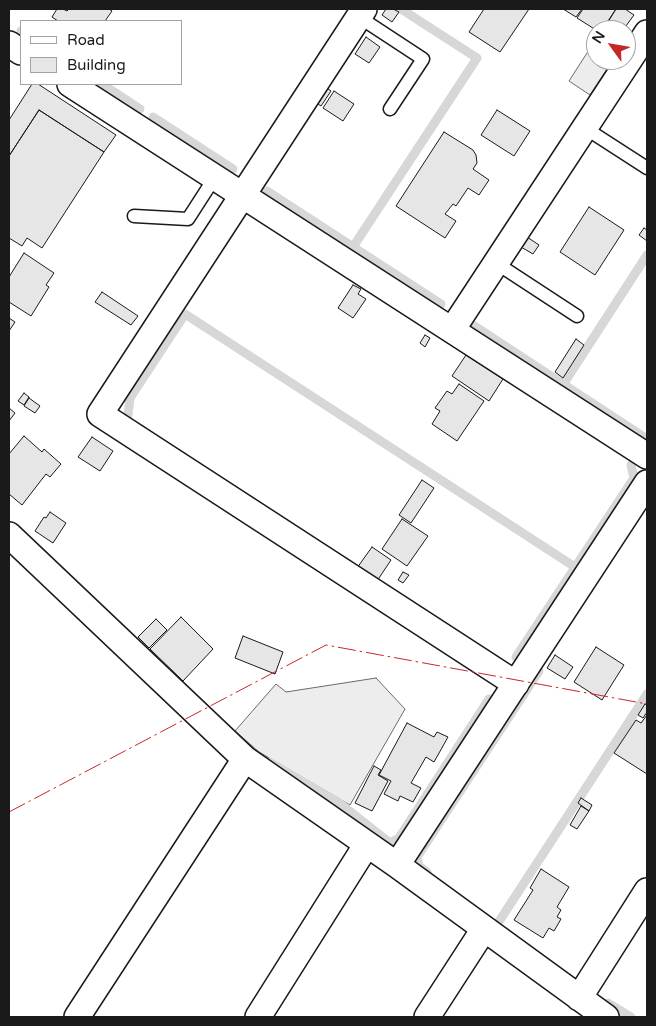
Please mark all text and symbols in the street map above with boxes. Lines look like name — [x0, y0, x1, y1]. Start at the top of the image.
legend — [20, 20, 182, 85]
north arrow — [586, 20, 636, 70]
text: N — [589, 28, 609, 47]
text: Road — [67, 31, 105, 49]
text: Building — [67, 56, 126, 74]

